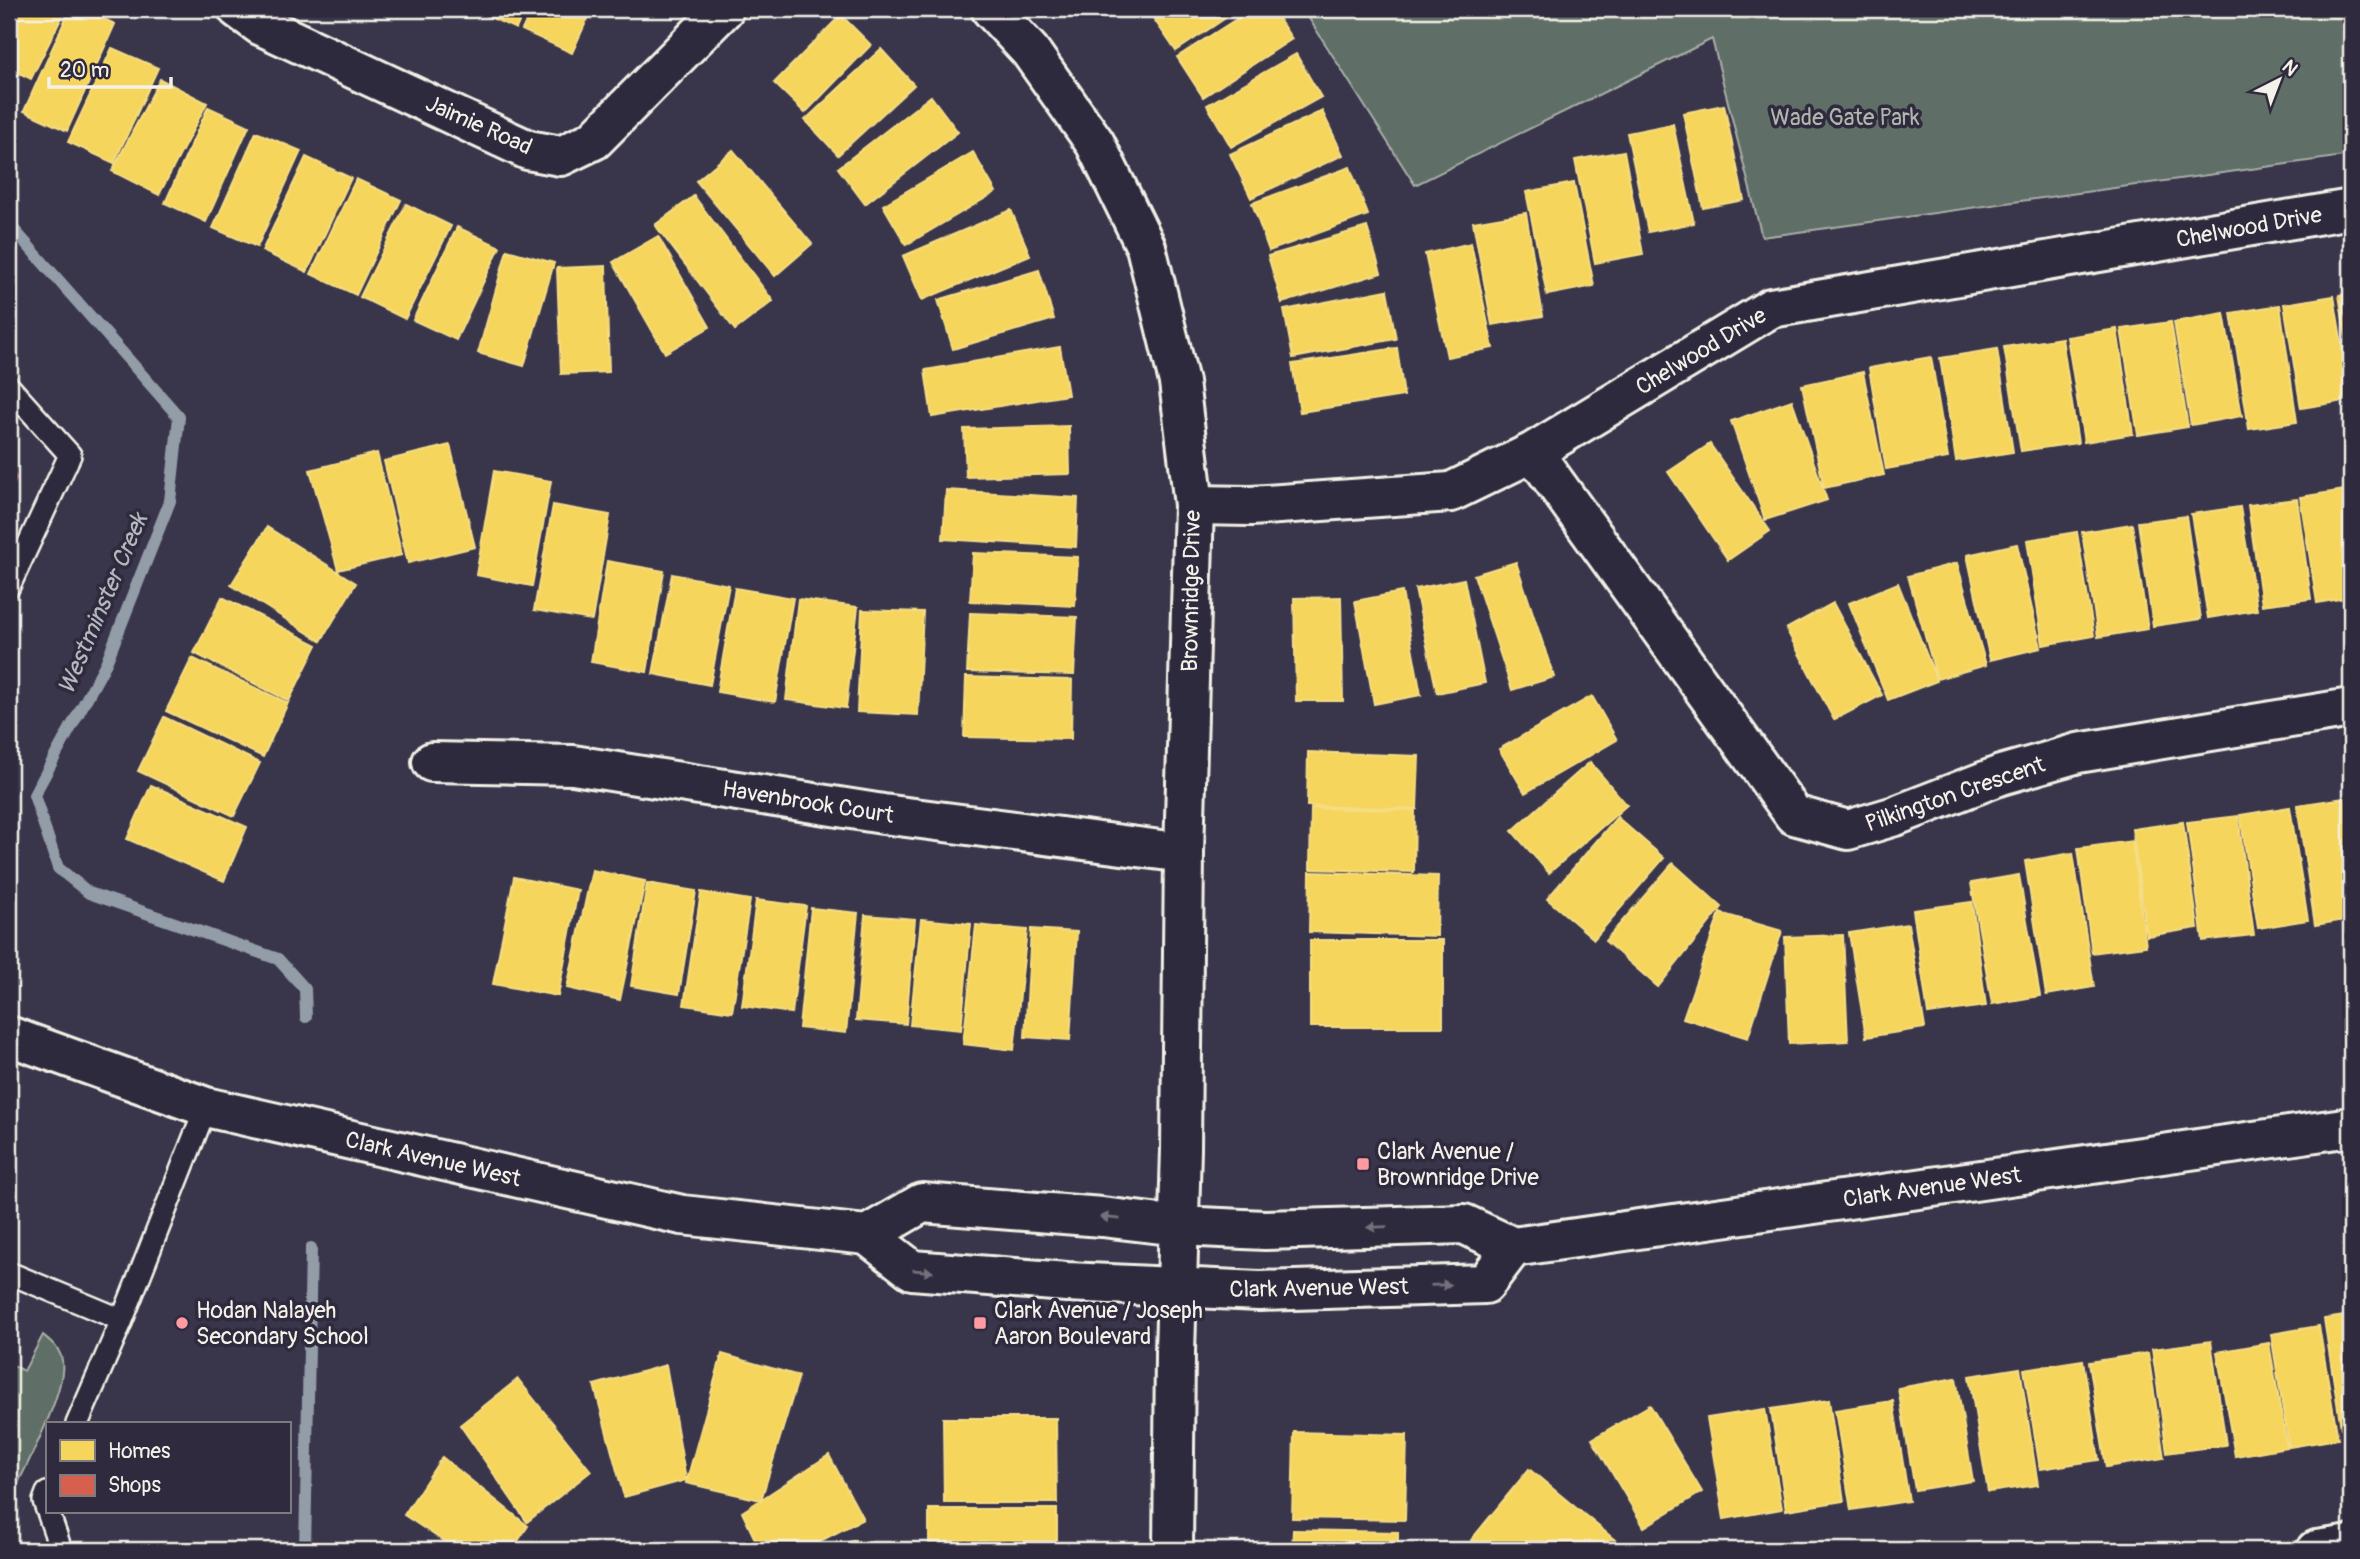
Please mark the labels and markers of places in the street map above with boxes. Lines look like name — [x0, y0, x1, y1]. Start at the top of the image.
place label: Clark Avenue / Brownridge Drive — [1377, 1137, 1540, 1192]
marker: Clark Avenue / Brownridge Drive — [1355, 1156, 1371, 1172]
place label: Hodan Nalayeh Secondary School — [196, 1296, 369, 1351]
place label: Clark Avenue / Joseph Aaron Boulevard — [994, 1296, 1203, 1351]
marker: Hodan Nalayeh Secondary School — [174, 1315, 190, 1331]
marker: Clark Avenue / Joseph Aaron Boulevard — [972, 1315, 988, 1331]

